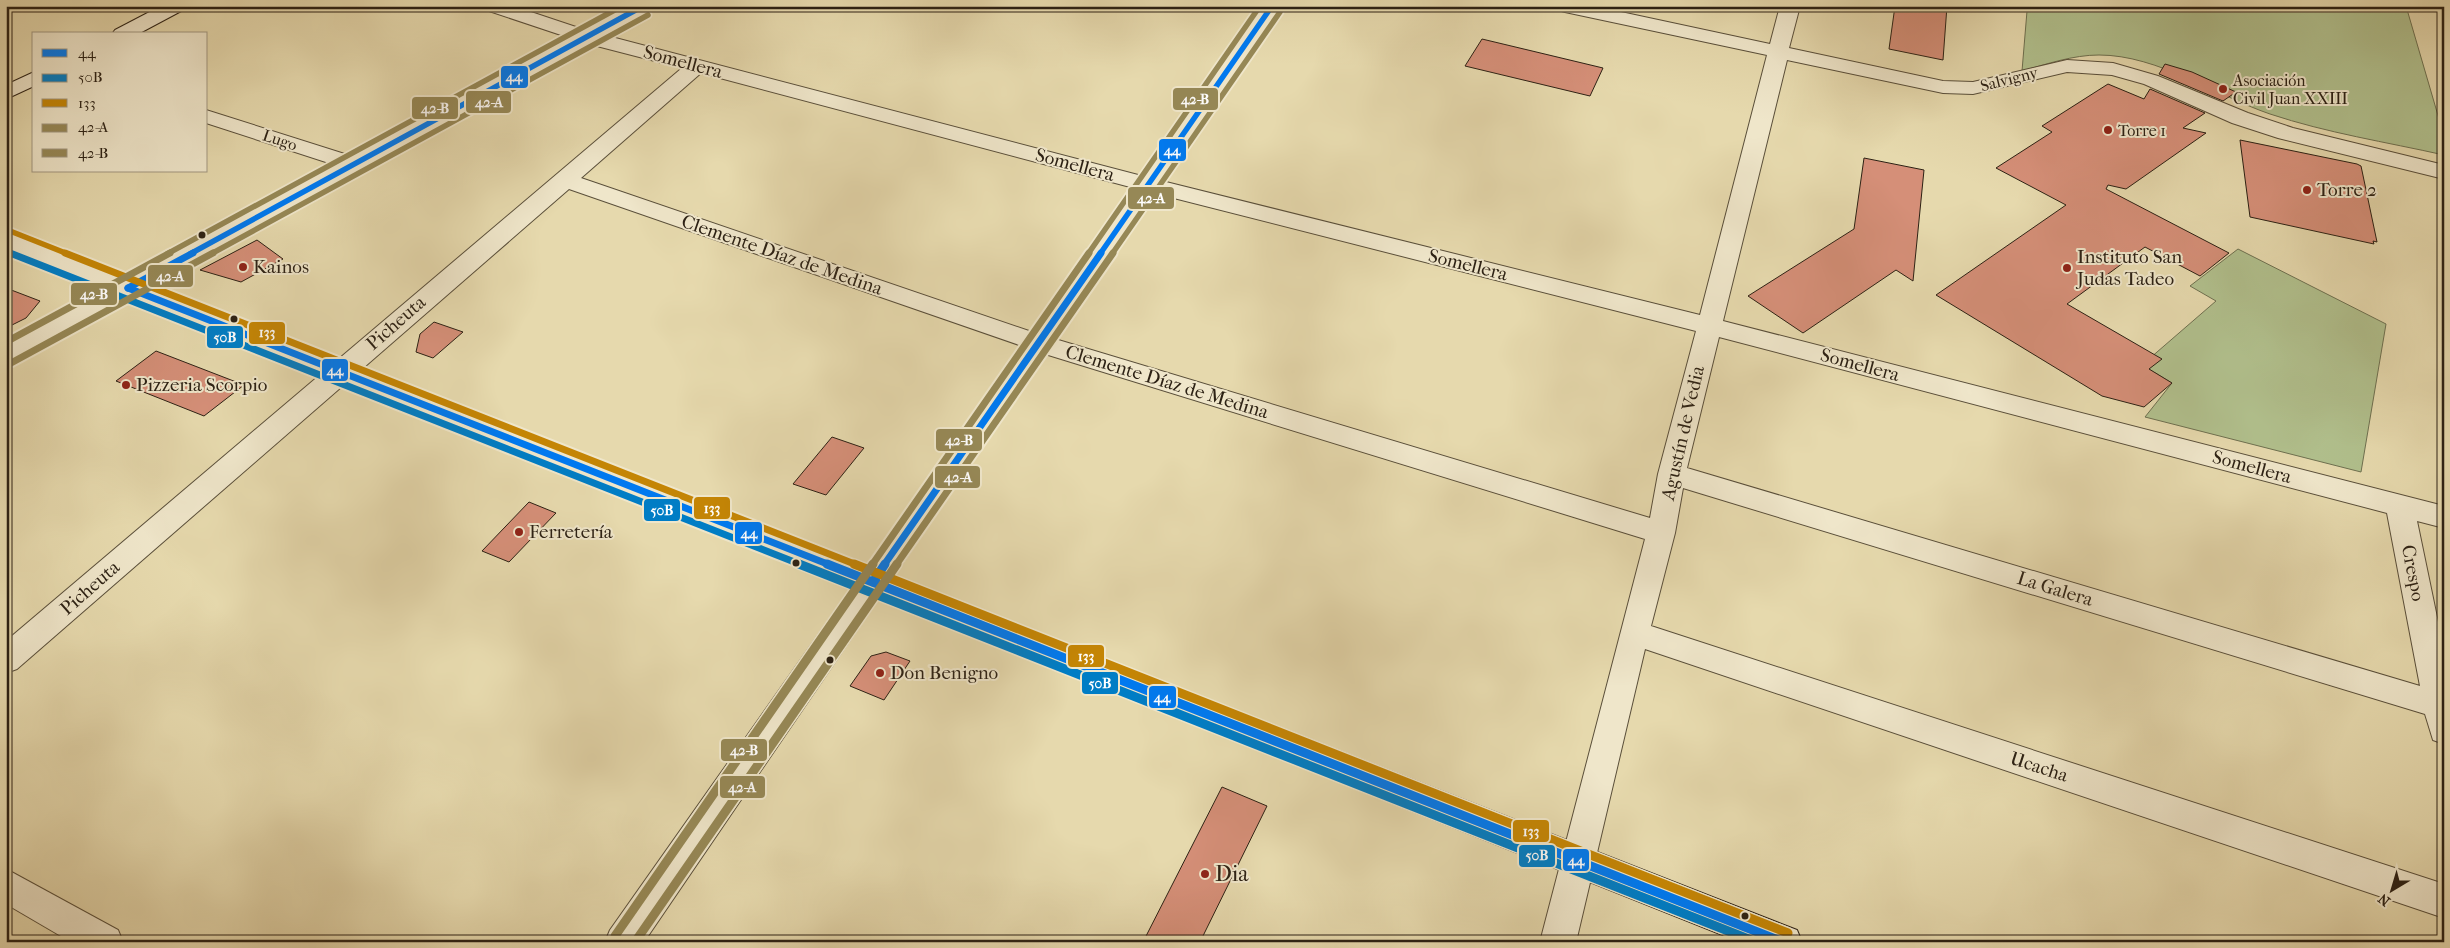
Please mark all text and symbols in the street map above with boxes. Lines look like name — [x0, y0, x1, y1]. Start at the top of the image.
legend — [32, 32, 208, 172]
street label: Somellera — [641, 41, 725, 83]
text: 44 — [78, 44, 97, 62]
street label: Salvigny — [1978, 63, 2040, 95]
line badge: 44 — [500, 65, 529, 89]
text: 50B — [78, 68, 102, 86]
text: 44 — [505, 68, 523, 85]
place label: Asociación Civil Juan XXIII — [2232, 71, 2348, 108]
marker: Asociación Civil Juan XXIII — [2217, 83, 2229, 95]
line badge: 42-B — [1172, 87, 1219, 111]
line badge: 42-A — [465, 90, 512, 114]
text: 42-B — [1180, 91, 1209, 108]
text: 133 — [78, 94, 96, 112]
text: 42-A — [474, 94, 504, 111]
line badge: 42-B — [411, 96, 459, 120]
text: 42-B — [420, 100, 449, 117]
text: 42-A — [78, 118, 108, 136]
place label: Torre 1 — [2118, 121, 2166, 140]
marker: Torre 1 — [2102, 124, 2114, 136]
street label: Lugo — [260, 126, 300, 154]
line badge: 44 — [1158, 138, 1187, 162]
text: 44 — [1163, 142, 1181, 159]
text: 42-B — [78, 144, 108, 162]
street label: Somellera — [1033, 144, 1117, 186]
place label: Torre 2 — [2317, 179, 2377, 201]
marker: Torre 2 — [2301, 184, 2313, 196]
line badge: 42-A — [1127, 186, 1175, 210]
text: 42-A — [1136, 190, 1166, 207]
street label: Clemente Díaz de Medina — [679, 210, 886, 300]
unlabelled marker — [197, 230, 207, 240]
street label: Somellera — [1426, 245, 1510, 286]
place label: Instituto San Judas Tadeo — [2075, 246, 2182, 290]
place label: Kainos — [253, 256, 309, 278]
marker: Kainos — [237, 261, 249, 273]
marker: Instituto San Judas Tadeo — [2061, 262, 2073, 274]
line badge: 42-A — [147, 264, 194, 288]
text: 42-A — [155, 268, 185, 285]
line badge: 42-B — [70, 282, 118, 306]
text: 42-B — [79, 286, 108, 303]
street label: Picheuta — [362, 291, 430, 355]
unlabelled marker — [229, 314, 239, 324]
line badge: 133 — [248, 321, 286, 345]
text: 133 — [259, 324, 275, 341]
line badge: 50B — [206, 325, 244, 349]
text: 50B — [214, 329, 236, 346]
street label: Clemente Díaz de Medina — [1063, 341, 1271, 423]
street label: Somellera — [1818, 344, 1902, 386]
line badge: 44 — [321, 358, 349, 382]
text: 44 — [326, 362, 344, 379]
street label: Agustín de Vedia — [1657, 363, 1709, 503]
place label: Pizzeria Scorpio — [136, 374, 268, 396]
marker: Pizzeria Scorpio — [120, 379, 132, 391]
line badge: 42-B — [935, 428, 983, 452]
text: 42-B — [944, 432, 973, 449]
street label: Somellera — [2210, 446, 2294, 488]
line badge: 42-A — [934, 465, 981, 489]
text: 42-A — [943, 469, 973, 486]
line badge: 133 — [693, 496, 731, 520]
line badge: 50B — [643, 498, 681, 522]
text: 133 — [704, 500, 720, 517]
text: 50B — [651, 502, 673, 519]
place label: Ferretería — [529, 521, 613, 543]
line badge: 44 — [734, 521, 763, 545]
text: 44 — [740, 525, 758, 542]
marker: Ferretería — [513, 526, 525, 538]
street label: Crespo — [2397, 543, 2429, 603]
street label: Picheuta — [56, 556, 124, 620]
unlabelled marker — [791, 558, 801, 568]
street label: La Galera — [2014, 567, 2096, 611]
line badge: 133 — [1067, 644, 1105, 668]
text: 133 — [1078, 648, 1094, 665]
unlabelled marker — [825, 655, 835, 665]
place label: Don Benigno — [890, 662, 999, 684]
marker: Don Benigno — [874, 667, 886, 679]
line badge: 50B — [1081, 671, 1119, 695]
text: 50B — [1089, 675, 1111, 692]
line badge: 44 — [1148, 685, 1177, 709]
text: 44 — [1153, 689, 1171, 706]
line badge: 42-B — [720, 738, 768, 762]
text: 42-B — [729, 742, 758, 759]
street label: Ucacha — [2007, 747, 2071, 787]
line badge: 42-A — [719, 775, 766, 799]
text: 42-A — [727, 779, 757, 796]
line badge: 133 — [1512, 819, 1550, 843]
text: 133 — [1523, 823, 1539, 840]
line badge: 50B — [1518, 844, 1556, 868]
text: 50B — [1526, 847, 1548, 864]
line badge: 44 — [1562, 848, 1590, 872]
text: 44 — [1567, 852, 1585, 869]
place label: Dia — [1215, 861, 1249, 887]
north arrow — [2368, 866, 2418, 916]
marker: Dia — [1199, 868, 1211, 880]
text: N — [2375, 890, 2394, 910]
unlabelled marker — [1740, 911, 1750, 921]

